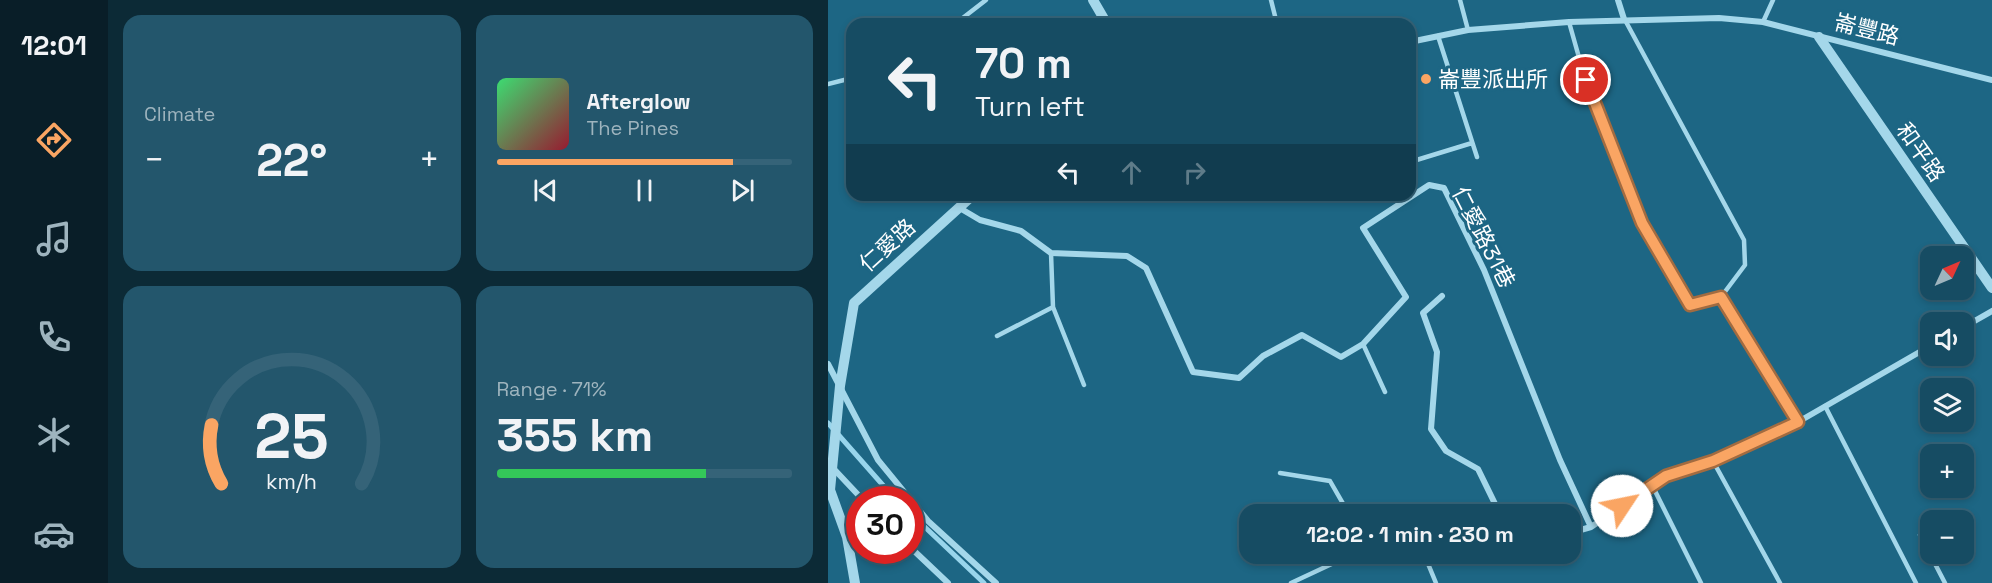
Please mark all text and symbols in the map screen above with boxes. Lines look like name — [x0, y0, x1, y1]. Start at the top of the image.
street label: 崙豐路 — [1832, 7, 1902, 51]
text: 12:01 — [21, 28, 87, 63]
text: 70 m — [975, 37, 1072, 90]
icon: left — [876, 42, 954, 120]
pin — [1560, 54, 1611, 105]
icon: arrive — [1569, 63, 1602, 96]
place label: 崙豐派出所 — [1438, 65, 1548, 93]
marker: 崙豐派出所 — [1419, 72, 1433, 86]
text: Afterglow — [587, 87, 690, 115]
text: Turn left — [975, 89, 1085, 124]
text: Climate — [144, 101, 215, 127]
text: The Pines — [587, 115, 679, 141]
street label: 和平路 — [1891, 117, 1951, 187]
icon: directions — [33, 119, 75, 161]
text: 22° — [256, 132, 327, 189]
text: − — [144, 139, 164, 181]
text: + — [419, 139, 439, 181]
icon: left — [1052, 156, 1085, 189]
icon: ahead — [1115, 156, 1148, 189]
icon: right — [1178, 156, 1211, 189]
icon: previous — [529, 174, 562, 207]
icon: pause — [628, 174, 661, 207]
icon: next — [726, 174, 759, 207]
street label: 仁愛路31巷 — [1447, 182, 1521, 292]
street label: 仁愛路 — [853, 213, 921, 277]
icon: music — [33, 218, 75, 260]
north arrow — [1920, 246, 1974, 300]
map controls — [1920, 246, 1974, 564]
button: sound — [1920, 312, 1974, 366]
icon: phone — [33, 316, 75, 358]
text: Range · 71% — [497, 376, 606, 402]
button: layers — [1920, 378, 1974, 432]
text: 25 — [254, 397, 329, 476]
text: 355 km — [497, 407, 653, 464]
icon: climate — [33, 414, 75, 456]
button: + — [1920, 444, 1974, 498]
text: km/h — [266, 468, 317, 495]
position arrow — [1590, 474, 1654, 538]
speed limit sign: 30 — [846, 486, 924, 564]
button: − — [1920, 510, 1974, 564]
icon: car — [33, 513, 75, 555]
text: 12:02 · 1 min · 230 m — [1306, 520, 1514, 548]

